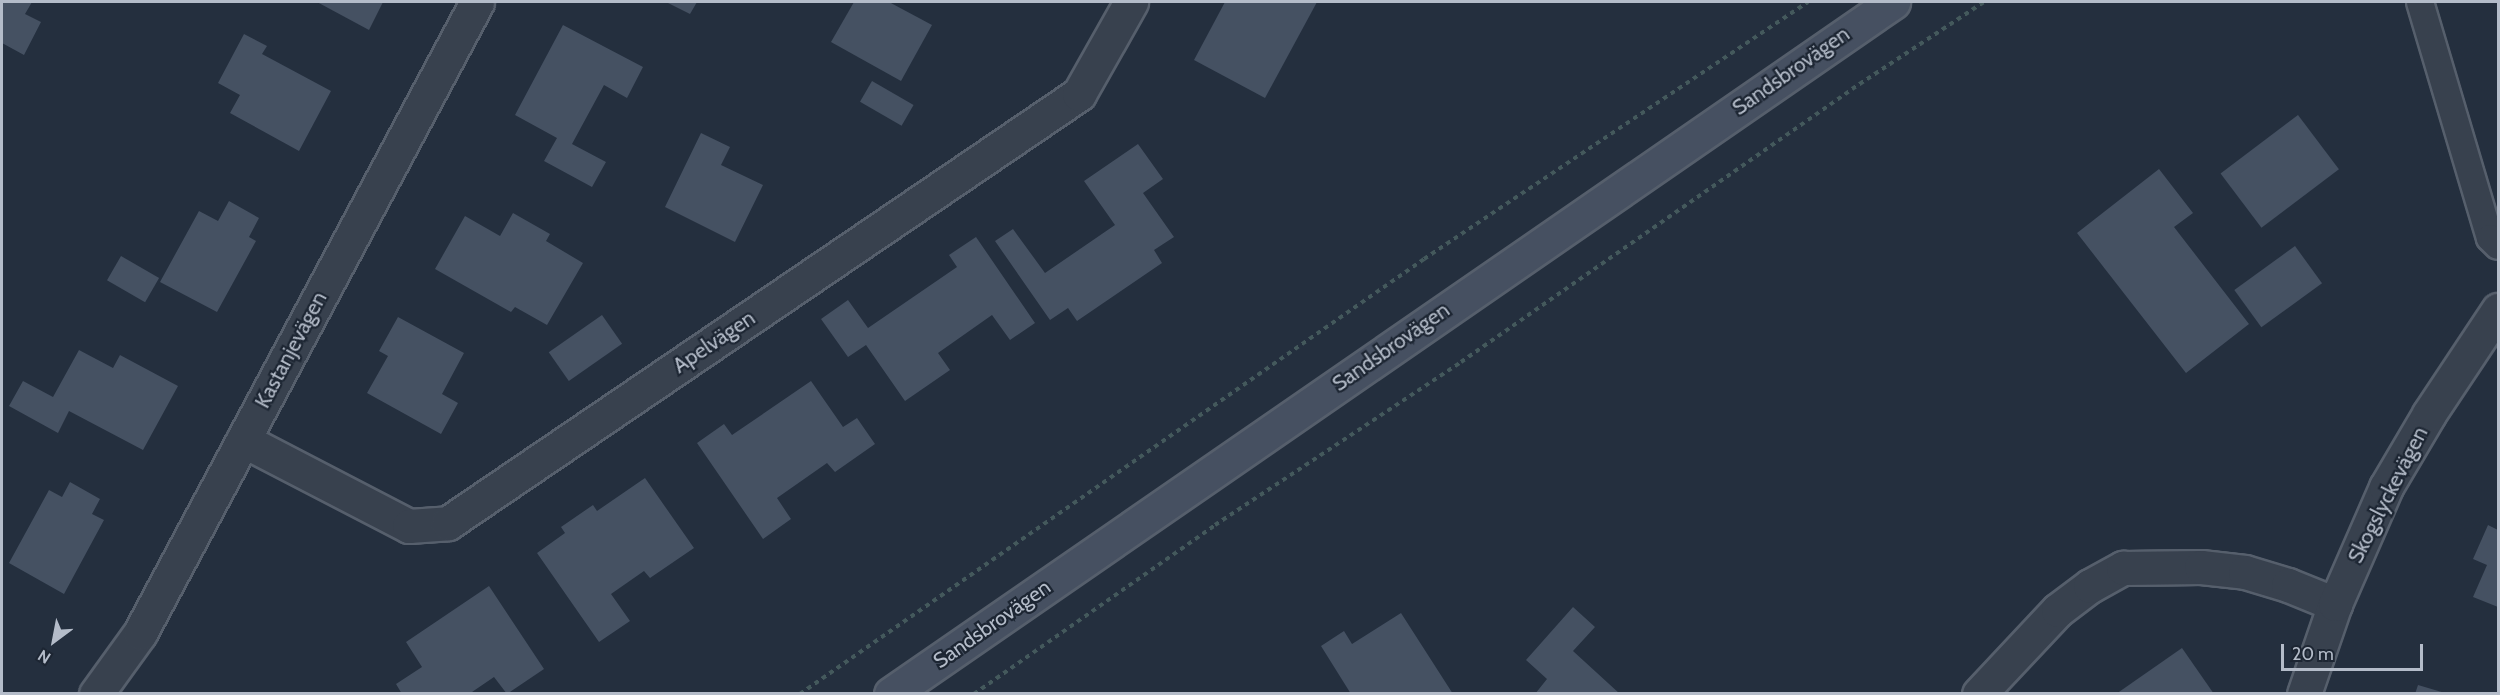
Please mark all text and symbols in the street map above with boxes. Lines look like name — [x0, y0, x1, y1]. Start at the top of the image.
street label: Sandsbrovägen — [1728, 21, 1854, 121]
street label: Kastanjevägen — [250, 288, 332, 412]
street label: Sandsbrovägen — [1328, 297, 1454, 397]
street label: Apelvägen — [668, 305, 760, 379]
street label: Skogslyckevägen — [2343, 423, 2433, 567]
street label: Sandsbrovägen — [929, 574, 1055, 674]
north arrow — [24, 611, 84, 671]
scale bar — [2284, 632, 2426, 670]
text: 20 m — [2292, 643, 2334, 665]
text: N — [34, 646, 54, 668]

